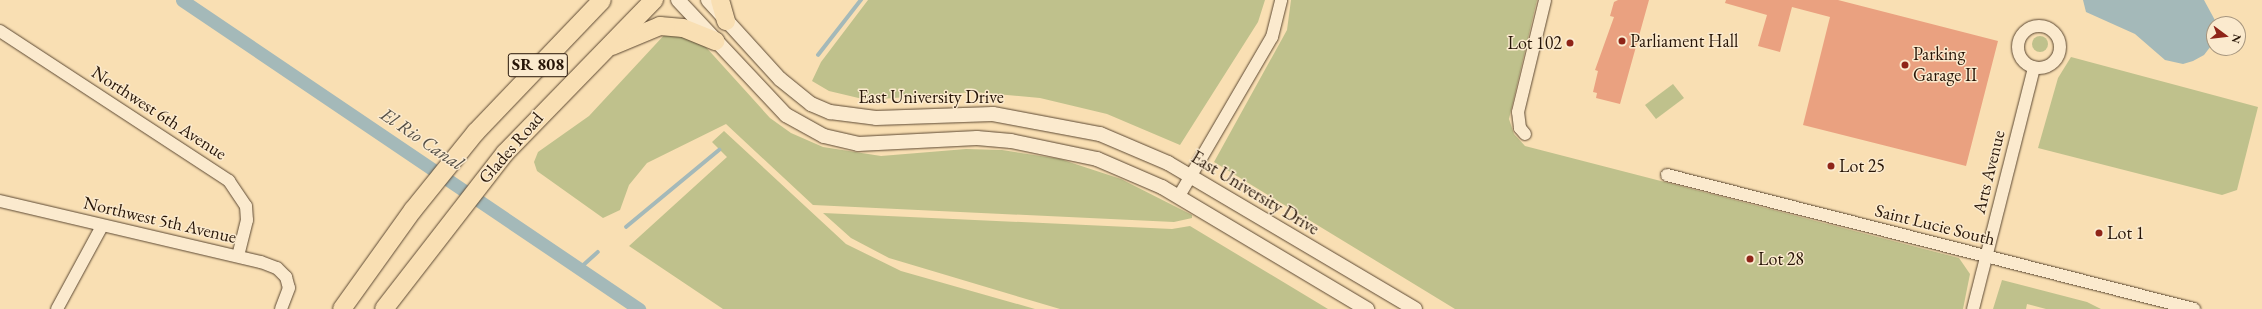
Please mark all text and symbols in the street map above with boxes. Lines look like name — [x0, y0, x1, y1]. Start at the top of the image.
north arrow — [2206, 16, 2246, 56]
place label: Parliament Hall — [1630, 30, 1738, 52]
place label: Lot 102 — [1507, 32, 1562, 54]
text: N — [2229, 33, 2245, 45]
marker: Parliament Hall — [1617, 36, 1627, 46]
marker: Lot 102 — [1565, 38, 1575, 48]
place label: Parking Garage II — [1913, 44, 1977, 86]
road number: SR 808 — [507, 50, 569, 80]
marker: Parking Garage II — [1900, 60, 1910, 70]
street label: Northwest 6th Avenue — [88, 61, 230, 165]
street label: East University Drive — [858, 86, 1004, 108]
water label: El Rio Canal — [376, 103, 468, 175]
street label: Glades Road — [474, 108, 548, 188]
street label: Arts Avenue — [1968, 128, 2010, 216]
street label: East University Drive — [1187, 146, 1323, 240]
place label: Lot 25 — [1839, 155, 1885, 177]
marker: Lot 25 — [1826, 161, 1836, 171]
street label: Northwest 5th Avenue — [81, 192, 239, 248]
street label: Saint Lucie South — [1873, 200, 1997, 250]
place label: Lot 1 — [2107, 222, 2144, 244]
marker: Lot 1 — [2094, 228, 2104, 238]
place label: Lot 28 — [1758, 248, 1804, 270]
marker: Lot 28 — [1745, 254, 1755, 264]

